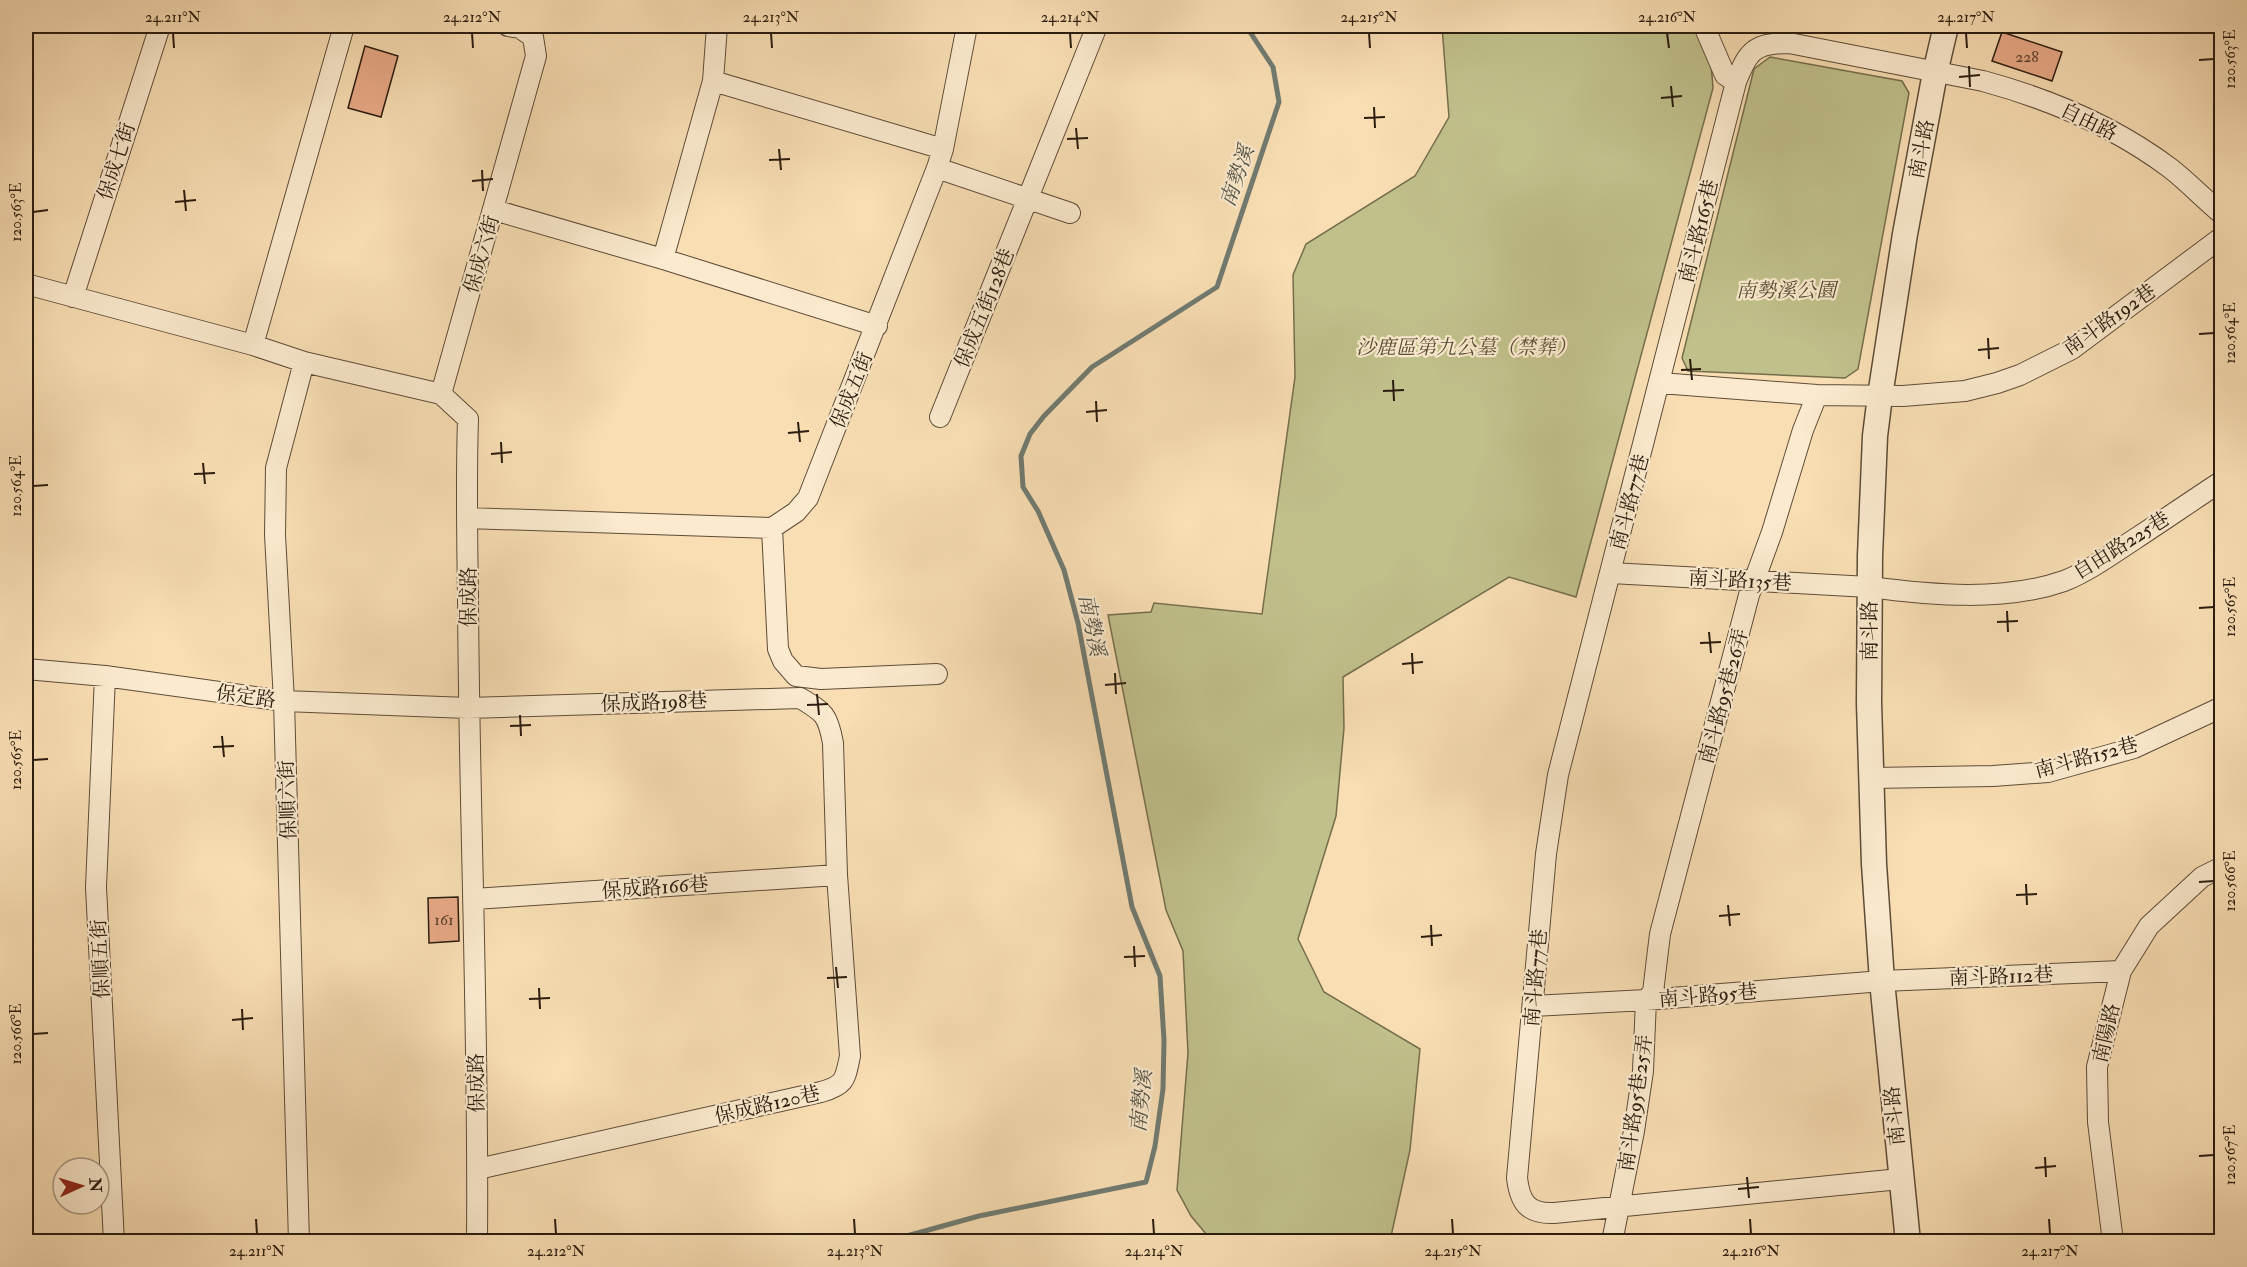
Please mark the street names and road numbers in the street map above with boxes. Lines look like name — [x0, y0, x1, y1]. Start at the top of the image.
street label: 自由路 — [2056, 97, 2121, 146]
street label: 南斗路 — [1903, 117, 1939, 181]
street label: 保成七街 — [92, 119, 141, 203]
street label: 南斗路165巷 — [1674, 177, 1723, 286]
street label: 保成六街 — [458, 212, 505, 296]
street label: 保成五街128巷 — [949, 245, 1020, 372]
street label: 南斗路192巷 — [2058, 278, 2160, 360]
street label: 保成五街 — [825, 348, 878, 432]
street label: 南斗路77巷 — [1605, 451, 1654, 553]
street label: 自由路225巷 — [2068, 506, 2174, 585]
street label: 南斗路135巷 — [1688, 565, 1792, 596]
street label: 保成路 — [456, 567, 481, 627]
street label: 南斗路 — [1857, 601, 1882, 661]
street label: 南斗路95巷26弄 — [1693, 626, 1754, 767]
street label: 保定路 — [214, 680, 277, 713]
street label: 保成路198巷 — [600, 688, 708, 717]
street label: 南斗路152巷 — [2032, 732, 2141, 783]
street label: 保順六街 — [274, 760, 301, 840]
street label: 保成路166巷 — [601, 871, 709, 904]
street label: 保順五街 — [86, 918, 115, 1000]
street label: 南斗路77巷 — [1519, 928, 1552, 1028]
street label: 南斗路112巷 — [1948, 962, 2054, 991]
street label: 南斗路95巷 — [1658, 979, 1758, 1012]
street label: 南陽路 — [2088, 1001, 2125, 1065]
street label: 南斗路95巷25弄 — [1614, 1033, 1657, 1173]
street label: 保成路 — [463, 1053, 490, 1113]
street label: 保成路120巷 — [712, 1080, 822, 1129]
street label: 南斗路 — [1879, 1085, 1910, 1147]

